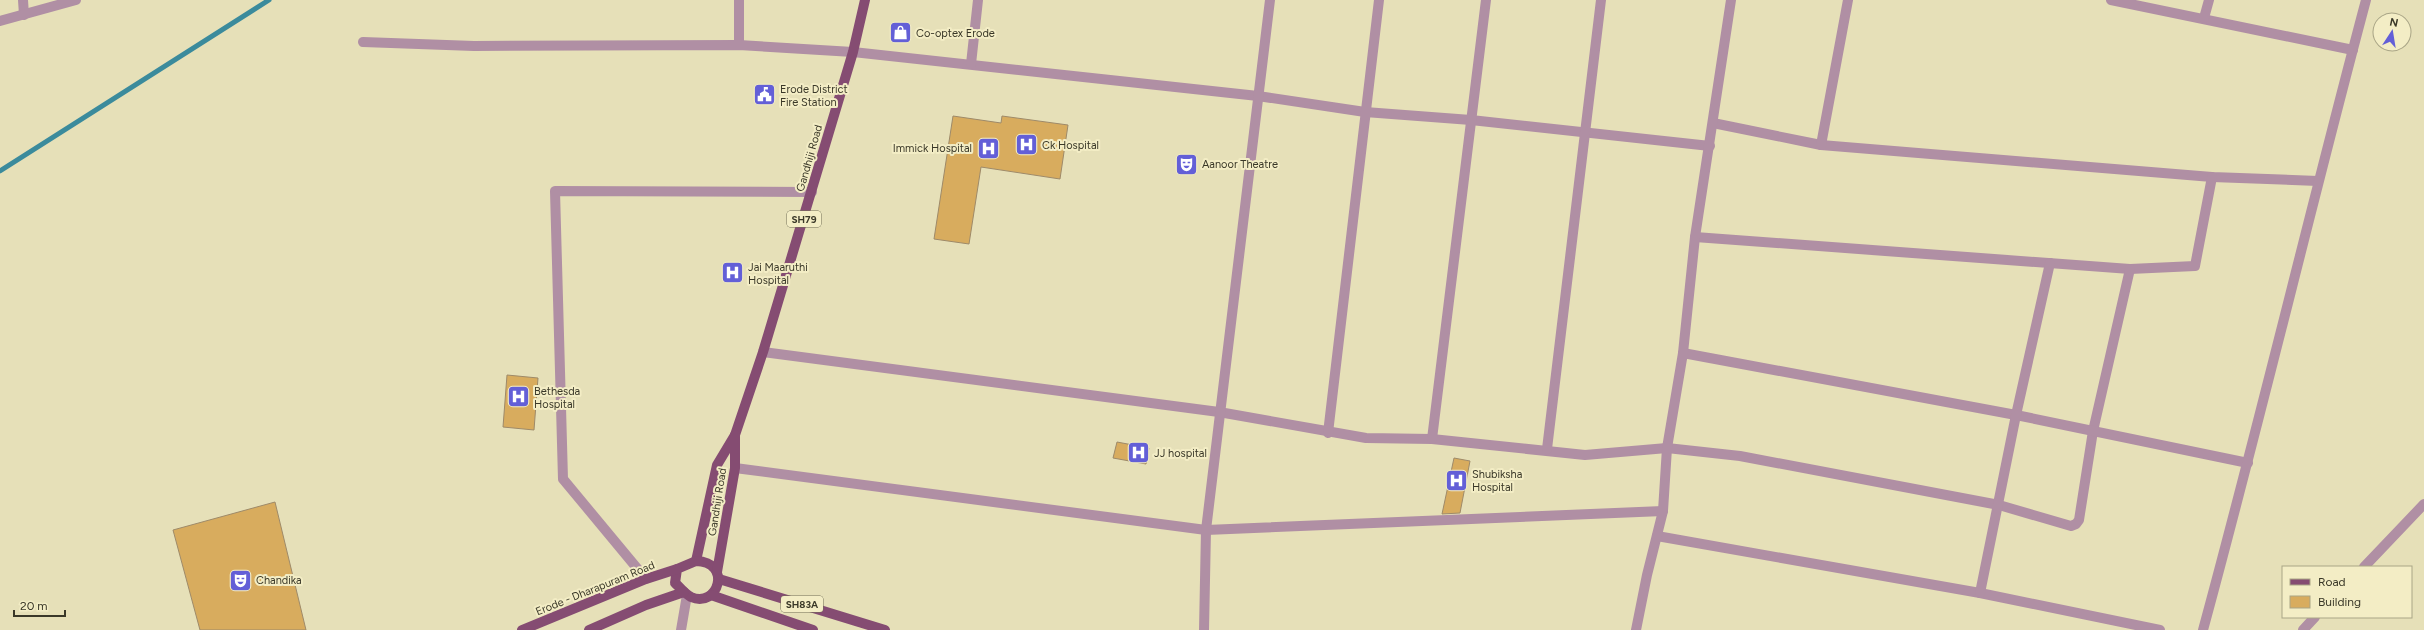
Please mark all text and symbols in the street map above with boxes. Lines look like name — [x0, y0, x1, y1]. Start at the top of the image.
north arrow — [2372, 12, 2412, 52]
text: N — [2388, 15, 2399, 30]
shop icon: Co-optex Erode — [888, 20, 914, 46]
place label: Co-optex Erode — [916, 27, 995, 40]
public building icon: Erode District Fire Station — [751, 82, 777, 108]
place label: Erode District Fire Station — [780, 83, 848, 109]
street label: Gandhiji Road — [794, 123, 825, 193]
hospital icon: Ck Hospital — [1013, 132, 1039, 158]
hospital icon: Immick Hospital — [975, 135, 1001, 161]
place label: Ck Hospital — [1042, 139, 1099, 152]
place label: Immick Hospital — [893, 142, 972, 155]
theatre icon: Aanoor Theatre — [1174, 151, 1200, 177]
place label: Aanoor Theatre — [1202, 158, 1278, 171]
road number: SH79 — [787, 211, 821, 227]
hospital icon: Jai Maaruthi Hospital — [719, 260, 745, 286]
place label: Jai Maaruthi Hospital — [748, 261, 808, 287]
hospital icon: Bethesda Hospital — [506, 384, 532, 410]
place label: Bethesda Hospital — [534, 385, 580, 411]
hospital icon: JJ hospital — [1126, 440, 1152, 466]
place label: JJ hospital — [1154, 447, 1207, 460]
street label: Gandhiji Road — [706, 467, 729, 537]
hospital icon: Shubiksha Hospital — [1444, 467, 1470, 493]
place label: Shubiksha Hospital — [1472, 468, 1522, 494]
street label: Erode - Dharapuram Road — [534, 559, 657, 618]
legend — [2282, 566, 2412, 618]
theatre icon: Chandika — [227, 567, 253, 593]
place label: Chandika — [256, 574, 302, 587]
text: Road — [2318, 575, 2346, 589]
scale bar — [14, 592, 65, 618]
text: Building — [2318, 595, 2361, 609]
road number: SH83A — [781, 596, 823, 612]
text: 20 m — [20, 599, 48, 613]

